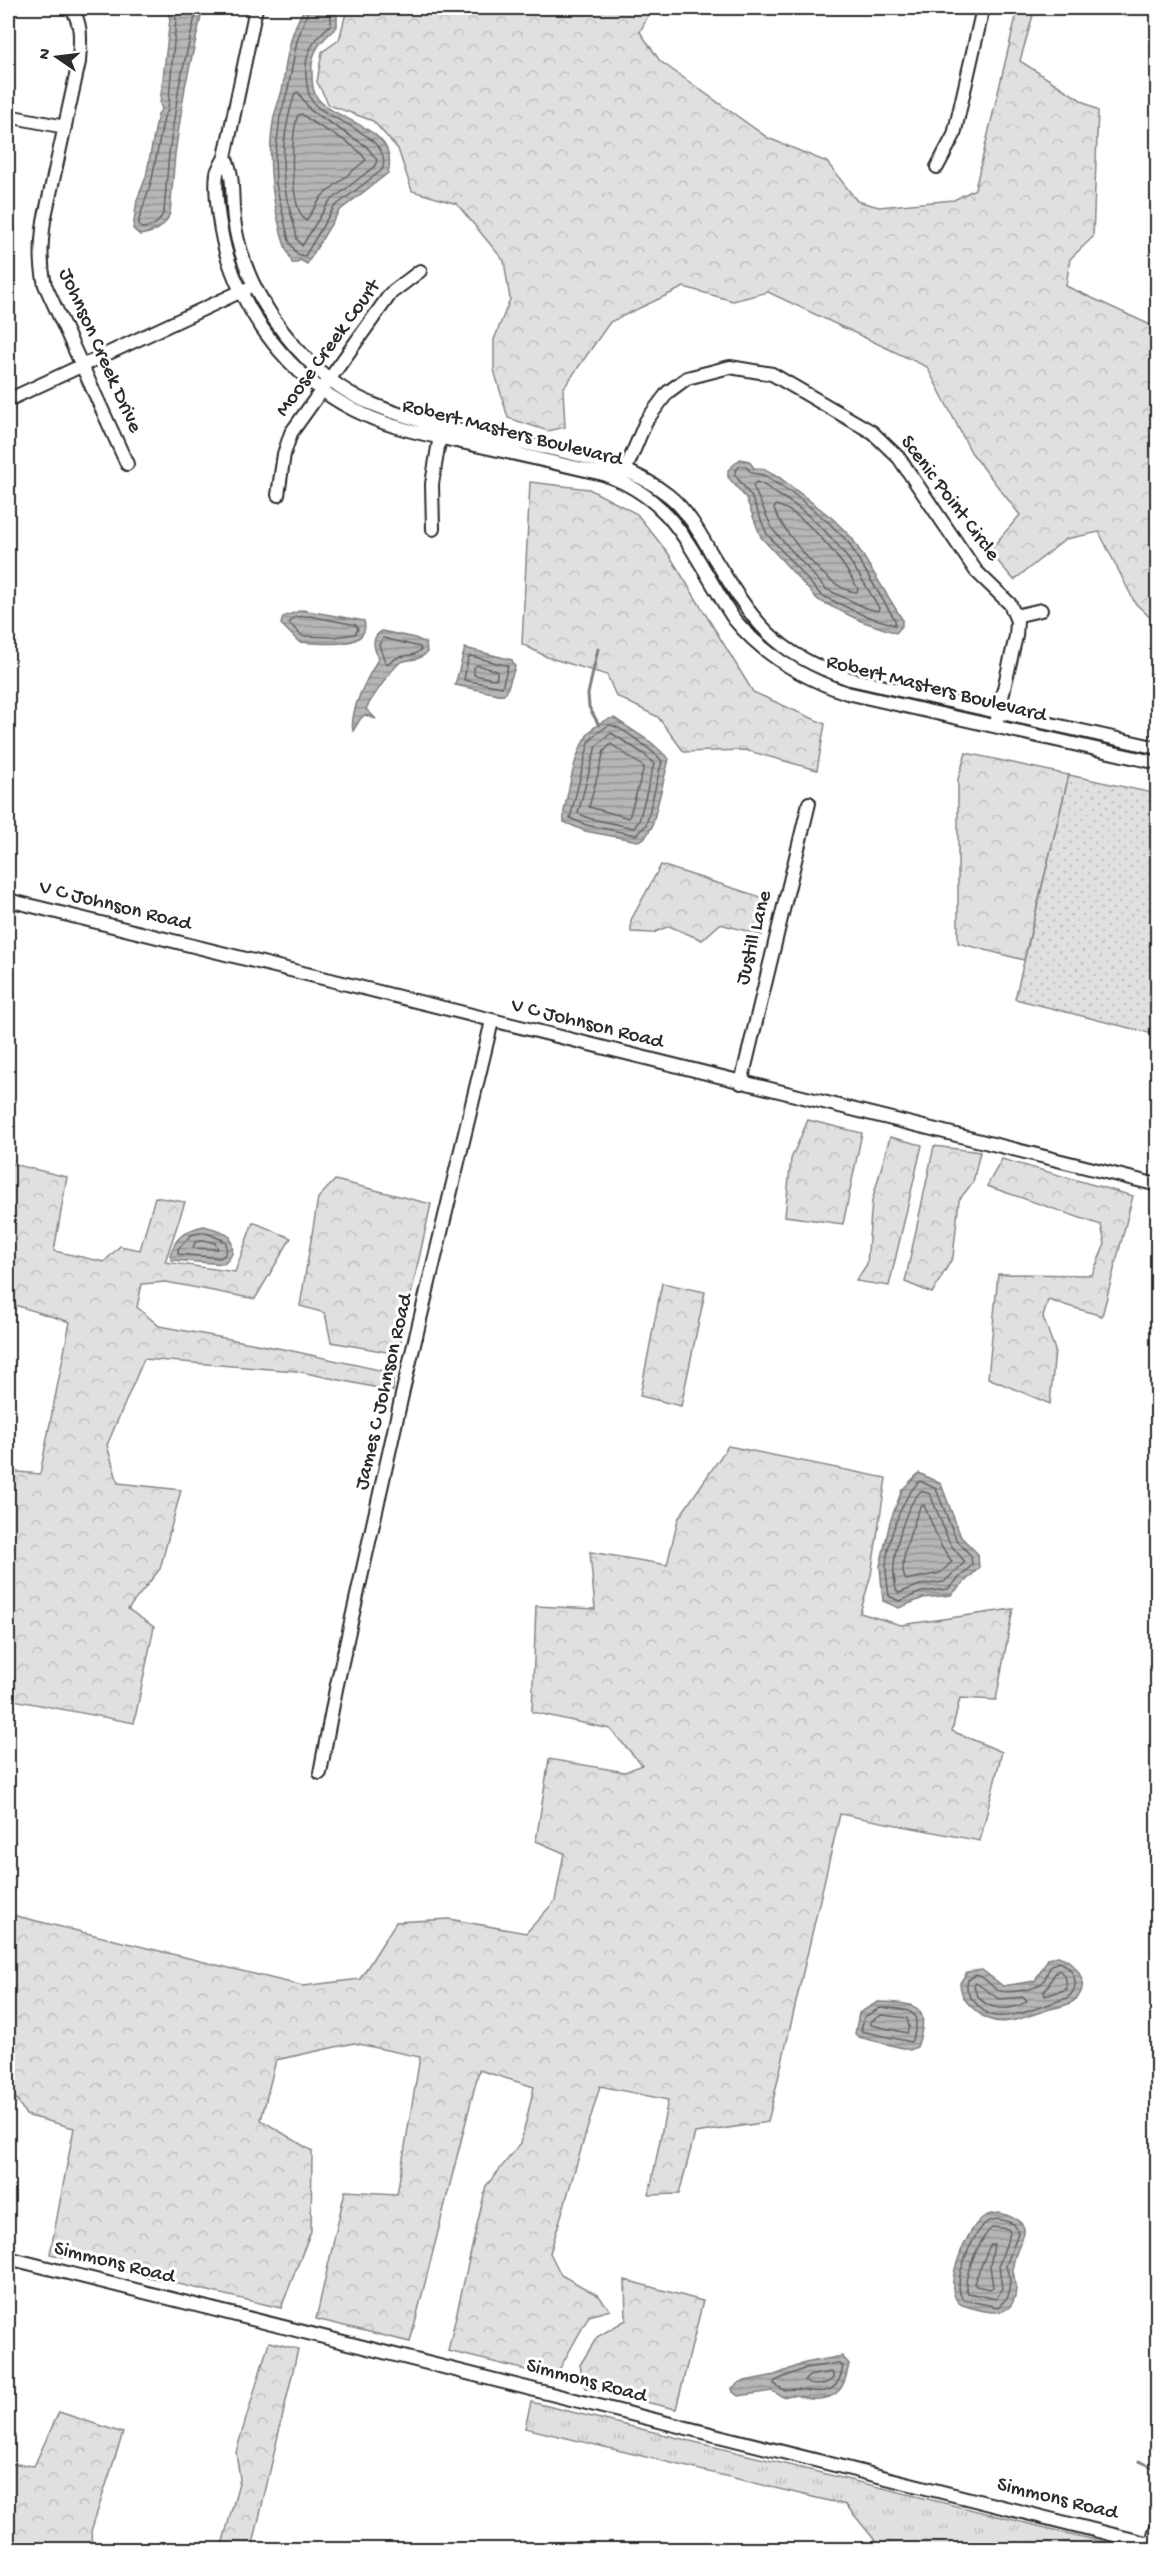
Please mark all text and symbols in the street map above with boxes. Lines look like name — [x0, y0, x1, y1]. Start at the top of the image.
north arrow — [27, 27, 87, 87]
text: N — [35, 46, 56, 62]
street label: Johnson Creek Drive — [51, 265, 147, 438]
street label: Moose Creek Court — [271, 274, 388, 422]
street label: Robert Masters Boulevard — [399, 395, 626, 474]
street label: Scenic Point Circle — [894, 431, 1005, 568]
street label: Robert Masters Boulevard — [823, 651, 1050, 730]
street label: V C Johnson Road — [35, 876, 195, 938]
street label: Justill Lane — [731, 887, 779, 988]
street label: V C Johnson Road — [507, 994, 667, 1056]
street label: James C Johnson Road — [350, 1290, 420, 1492]
street label: Simmons Road — [51, 2237, 179, 2291]
street label: Simmons Road — [523, 2354, 651, 2411]
street label: Simmons Road — [994, 2473, 1122, 2527]

